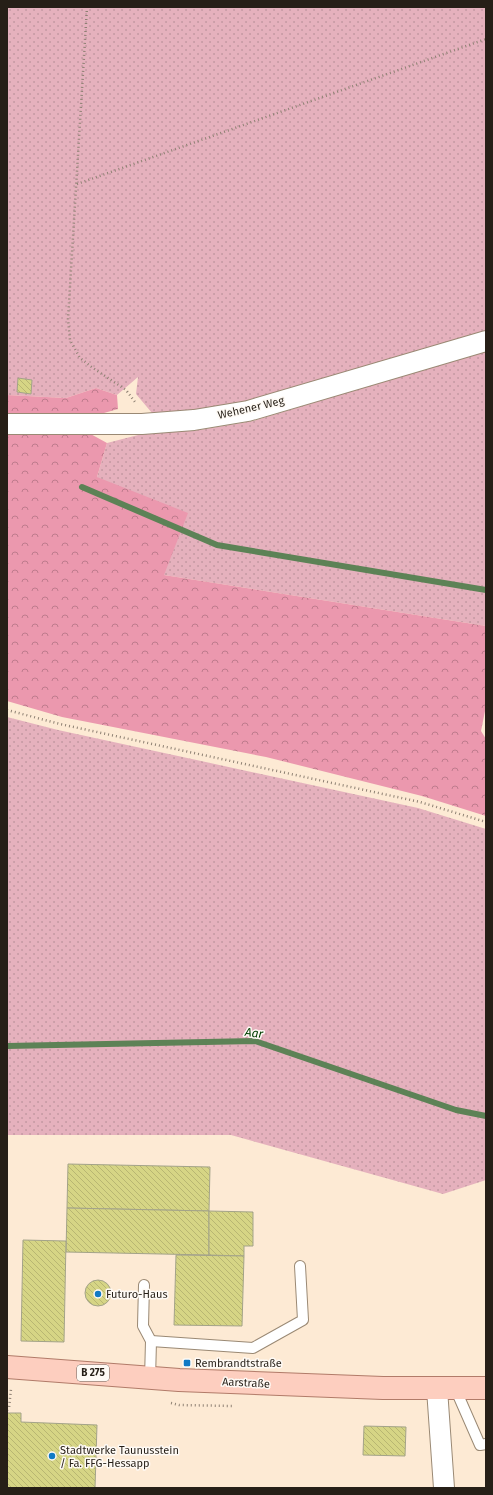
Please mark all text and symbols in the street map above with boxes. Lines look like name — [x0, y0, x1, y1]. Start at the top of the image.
street label: Wehener Weg — [217, 394, 286, 422]
water label: Aar — [243, 1025, 264, 1041]
place label: Futuro-Haus — [106, 1288, 168, 1301]
marker: Futuro-Haus — [93, 1289, 103, 1299]
place label: Rembrandtstraße — [195, 1357, 282, 1370]
marker: Rembrandtstraße — [182, 1358, 192, 1368]
road number: B 275 — [77, 1365, 109, 1381]
street label: Aarstraße — [222, 1375, 270, 1391]
place label: Stadtwerke Taunusstein / Fa. FFG-Hessapp — [60, 1444, 179, 1470]
marker: Stadtwerke Taunusstein / Fa. FFG-Hessapp — [47, 1451, 57, 1461]

